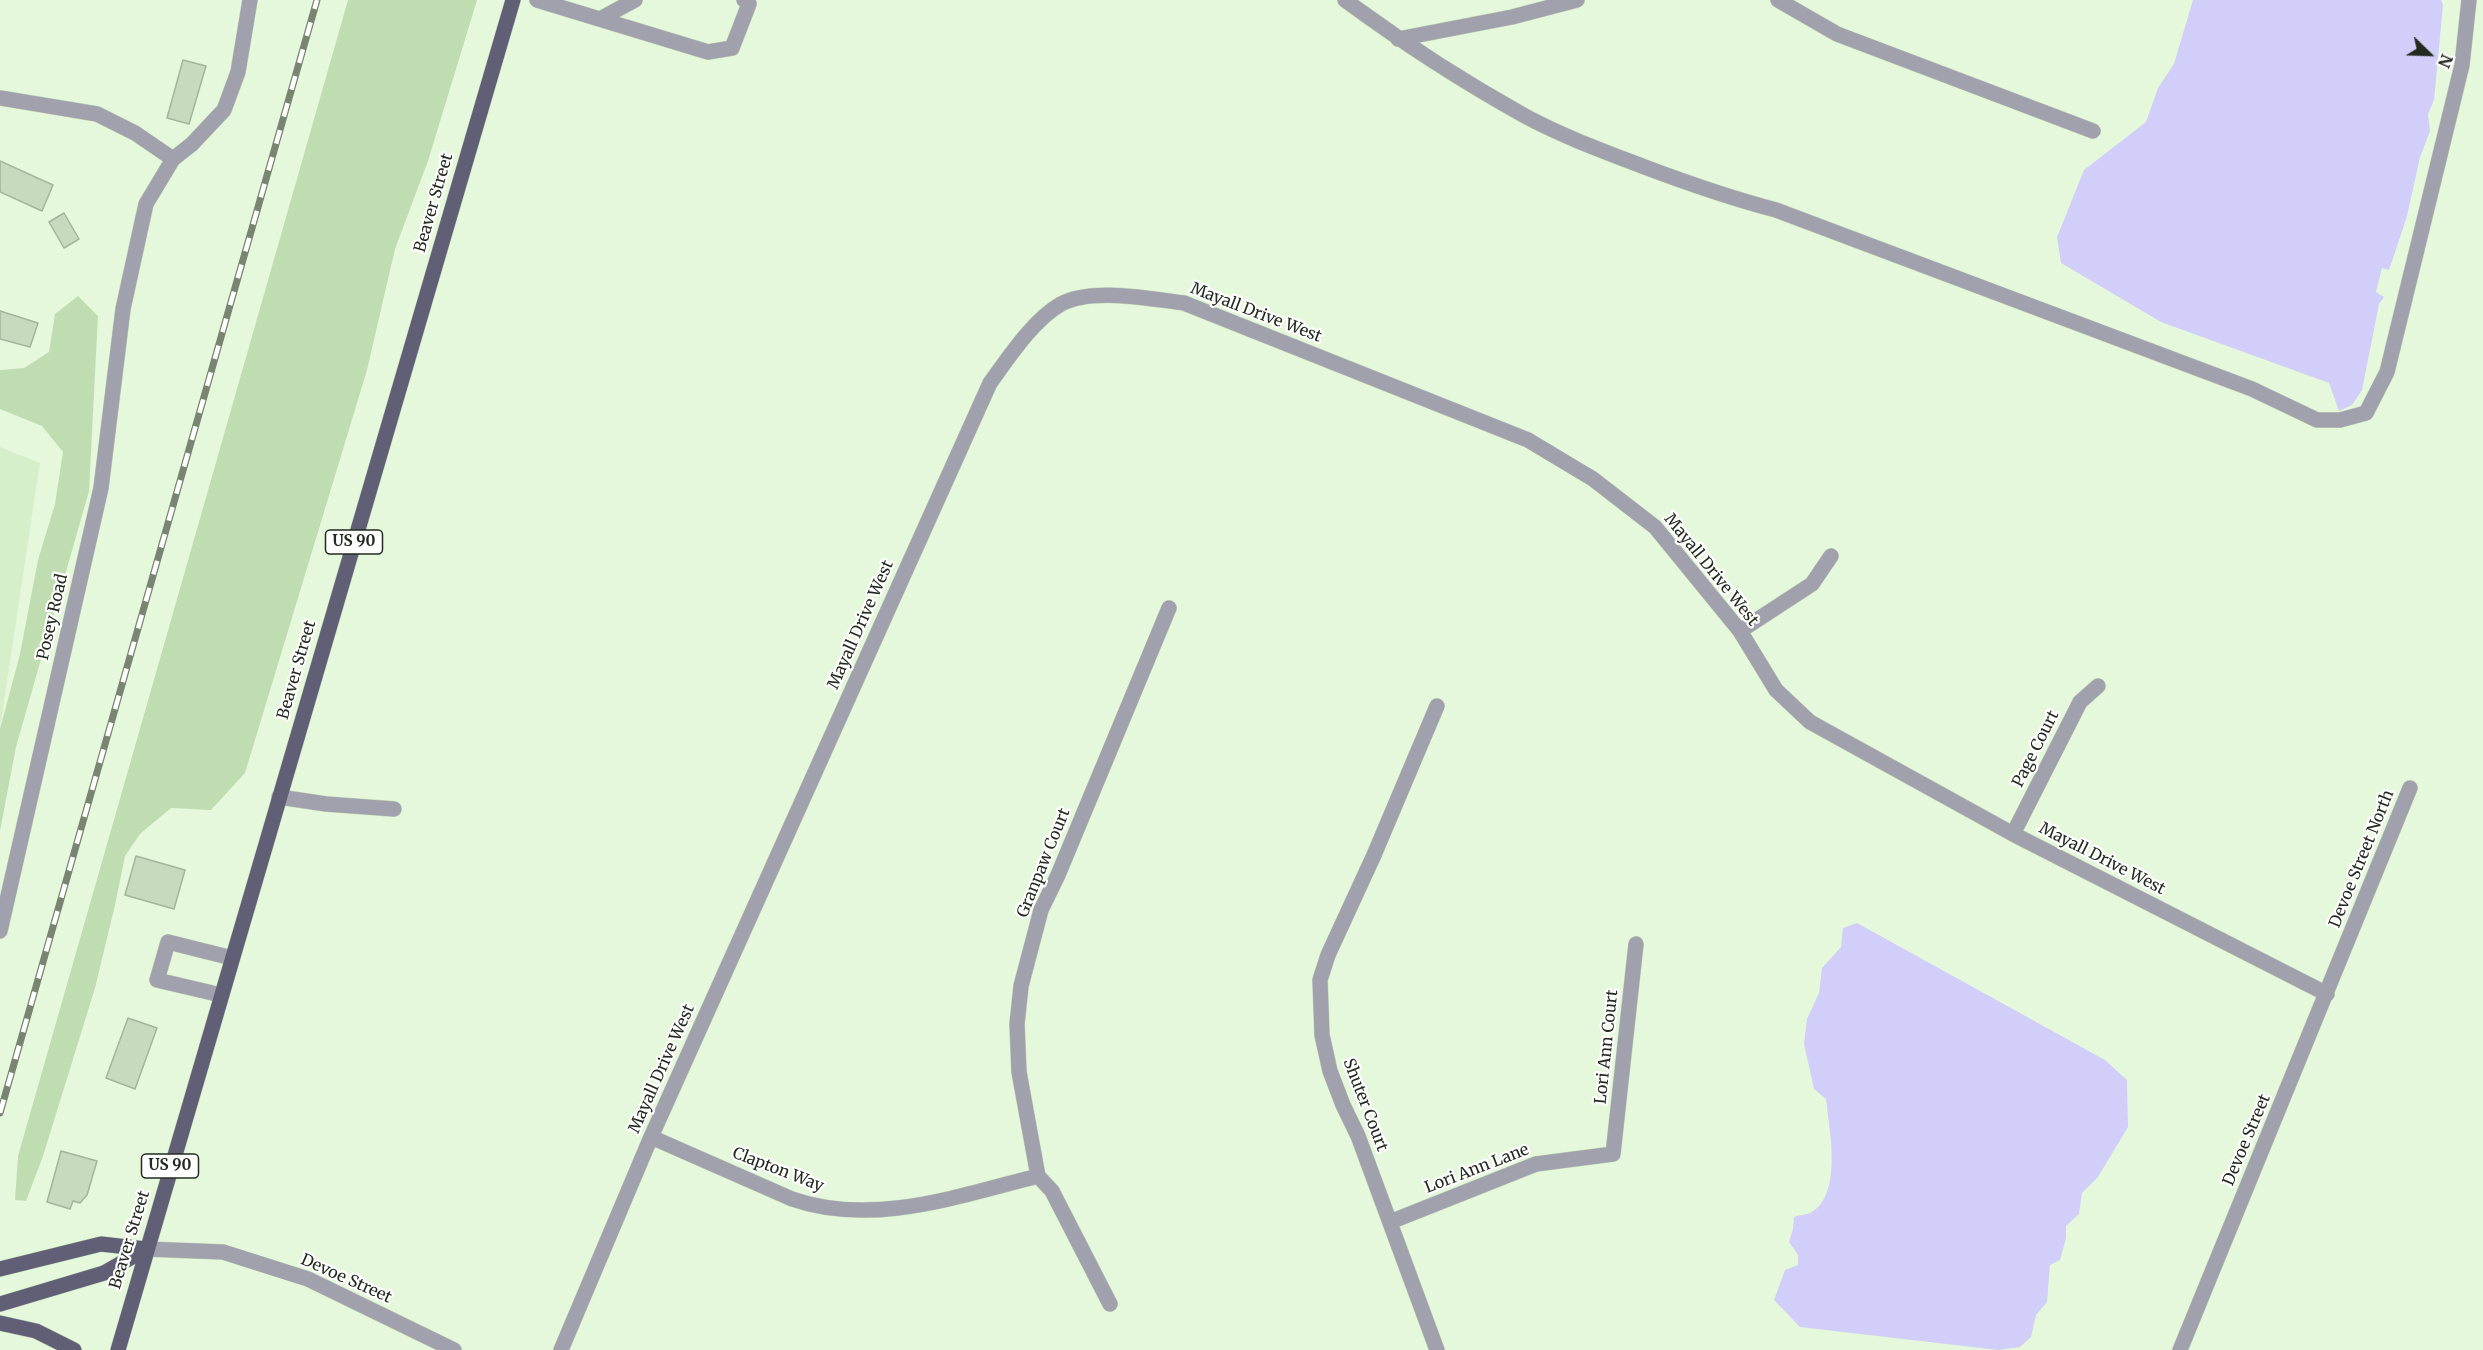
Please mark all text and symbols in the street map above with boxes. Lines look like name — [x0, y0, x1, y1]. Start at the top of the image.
north arrow — [2399, 24, 2459, 84]
text: N — [2434, 51, 2457, 71]
street label: Beaver Street — [411, 151, 457, 255]
street label: Mayall Drive West — [1188, 279, 1324, 347]
street label: Mayall Drive West — [1660, 510, 1762, 630]
road number: US 90 — [326, 530, 382, 554]
street label: Mayall Drive West — [824, 558, 898, 692]
street label: Posey Road — [34, 572, 72, 662]
street label: Beaver Street — [274, 618, 320, 722]
street label: Page Court — [2009, 708, 2063, 790]
street label: Devoe Street North — [2326, 787, 2398, 931]
street label: Granpaw Court — [1013, 806, 1075, 920]
street label: Mayall Drive West — [2036, 819, 2168, 899]
street label: Lori Ann Court — [1591, 989, 1623, 1105]
street label: Mayall Drive West — [625, 1002, 699, 1136]
street label: Shuter Court — [1339, 1056, 1391, 1154]
street label: Devoe Street — [2219, 1091, 2275, 1189]
street label: Lori Ann Lane — [1422, 1140, 1532, 1198]
street label: Clapton Way — [730, 1144, 826, 1196]
road number: US 90 — [142, 1154, 198, 1178]
street label: Beaver Street — [106, 1188, 154, 1292]
street label: Devoe Street — [298, 1250, 394, 1308]

